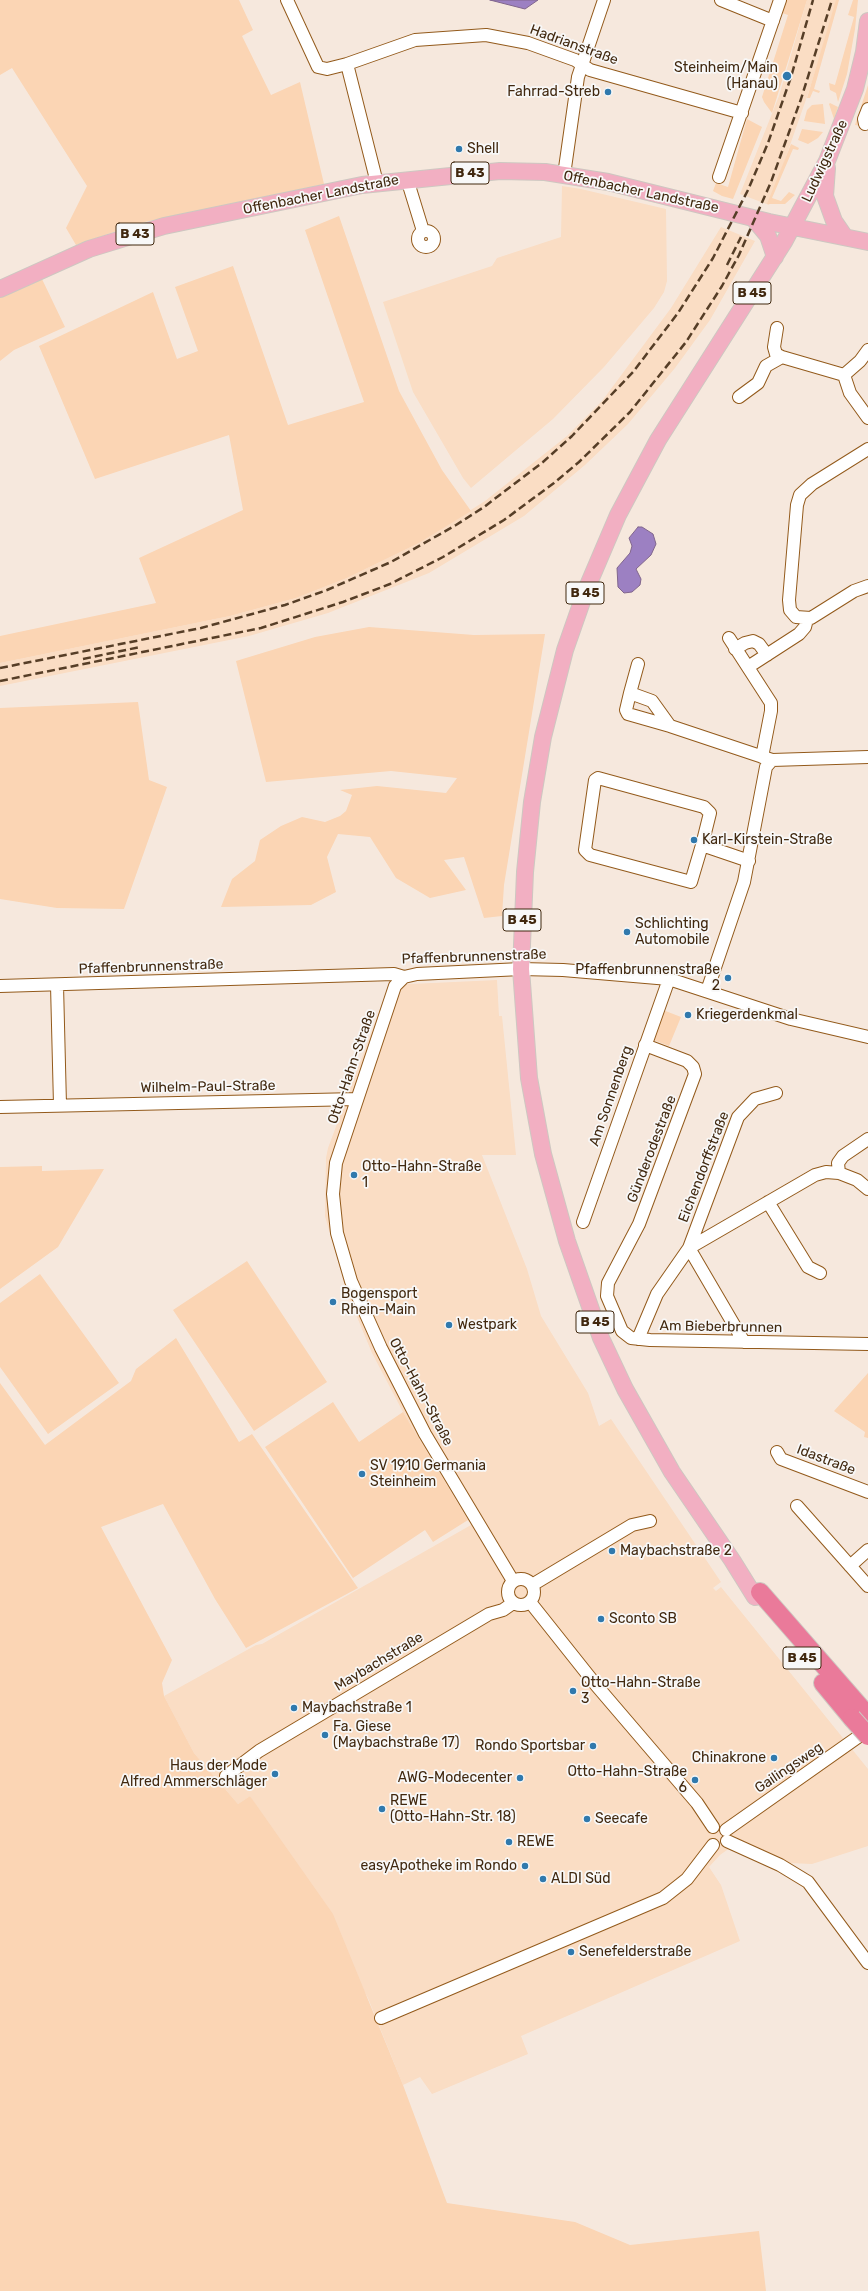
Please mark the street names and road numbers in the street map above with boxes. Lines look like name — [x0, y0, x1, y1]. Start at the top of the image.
street label: Hadrianstraße — [528, 21, 620, 69]
street label: Ludwigstraße — [799, 117, 851, 205]
road number: B 43 — [451, 162, 489, 184]
street label: Offenbacher Landstraße — [562, 167, 720, 217]
street label: Offenbacher Landstraße — [242, 172, 400, 218]
road number: B 43 — [116, 223, 154, 245]
road number: B 45 — [733, 282, 771, 304]
road number: B 45 — [566, 582, 604, 604]
road number: B 45 — [503, 909, 541, 931]
street label: Pfaffenbrunnenstraße — [401, 946, 547, 968]
street label: Pfaffenbrunnenstraße — [78, 956, 224, 978]
street label: Otto-Hahn-Straße — [325, 1008, 379, 1126]
street label: Am Sonnenberg — [586, 1044, 636, 1148]
street label: Wilhelm-Paul-Straße — [140, 1077, 276, 1097]
street label: Günderodestraße — [624, 1093, 680, 1205]
street label: Eichendorffstraße — [675, 1109, 733, 1225]
road number: B 45 — [576, 1311, 614, 1333]
street label: Am Bieberbrunnen — [660, 1318, 782, 1336]
street label: Otto-Hahn-Straße — [386, 1335, 456, 1449]
street label: Idastraße — [794, 1441, 858, 1479]
street label: Maybachstraße — [332, 1629, 426, 1695]
road number: B 45 — [783, 1647, 821, 1669]
street label: Gailingsweg — [752, 1739, 826, 1797]

